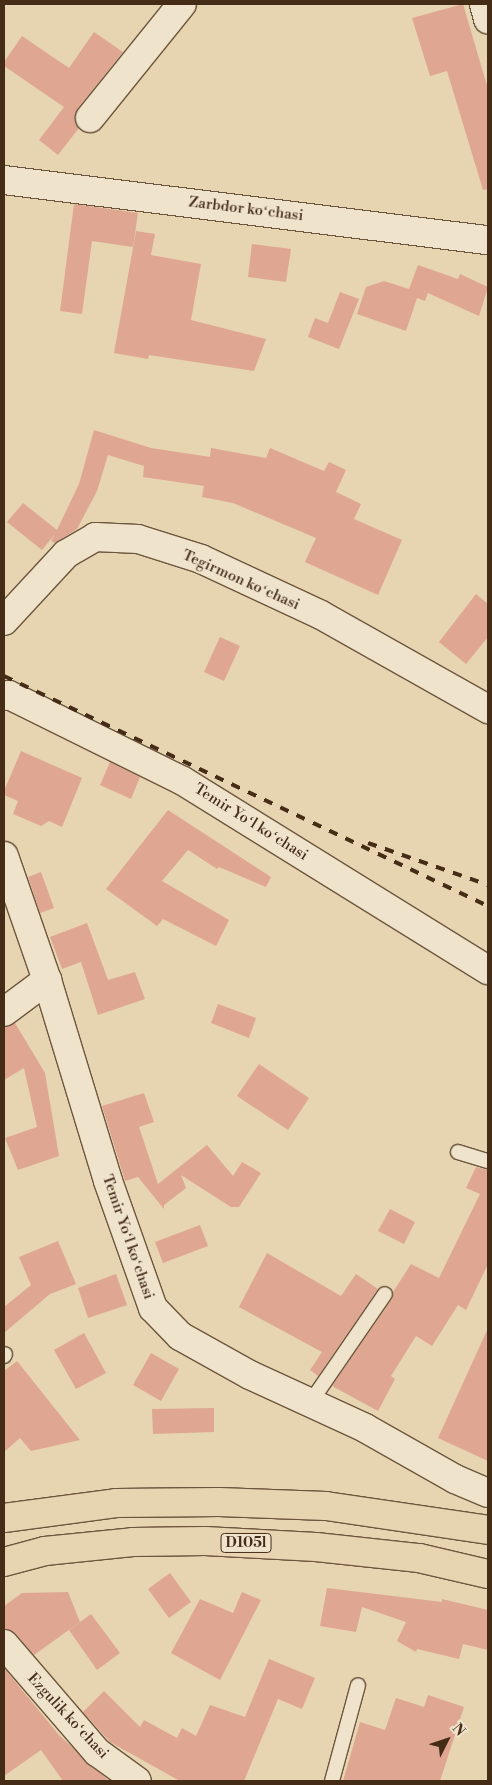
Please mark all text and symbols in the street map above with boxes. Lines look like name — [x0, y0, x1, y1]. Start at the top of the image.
street label: Zarbdor koʻchasi — [188, 193, 304, 225]
street label: Tegirmon koʻchasi — [180, 546, 302, 614]
street label: Temir Yoʻl koʻchasi — [191, 780, 311, 864]
street label: Temir Yoʻl koʻchasi — [98, 1172, 158, 1302]
road number: D105l — [220, 1532, 272, 1555]
street label: Ezgulik koʻchasi — [24, 1669, 112, 1763]
north arrow — [422, 1715, 472, 1765]
text: N — [448, 1720, 469, 1740]

